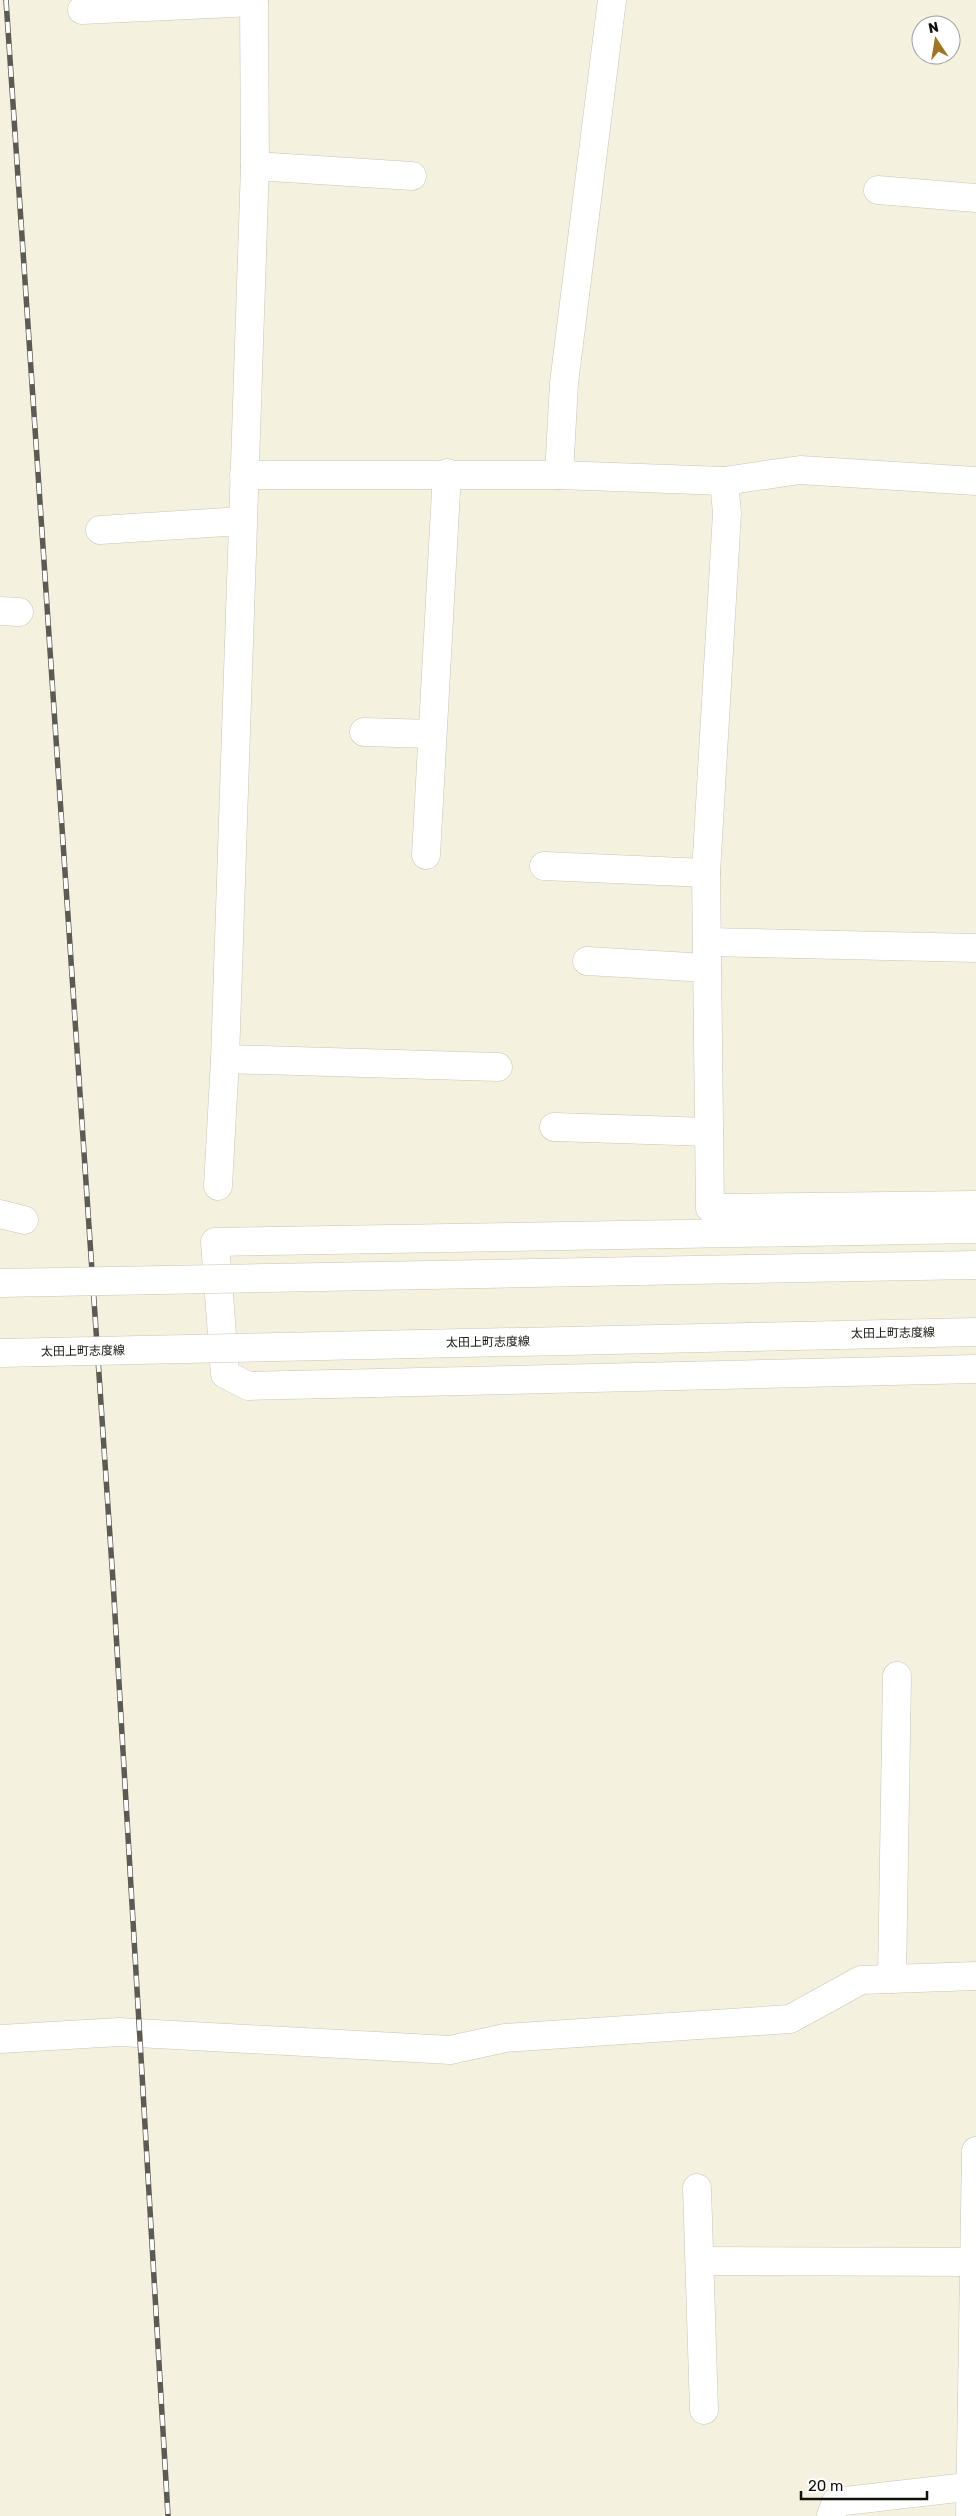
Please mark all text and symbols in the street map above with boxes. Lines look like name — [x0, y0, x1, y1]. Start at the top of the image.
north arrow — [911, 15, 961, 65]
text: N — [927, 18, 940, 37]
street label: 太田上町志度線 — [851, 1325, 935, 1341]
street label: 太田上町志度線 — [446, 1334, 530, 1350]
street label: 太田上町志度線 — [41, 1343, 125, 1359]
scale bar — [801, 2468, 927, 2500]
text: 20 m — [808, 2477, 843, 2495]

